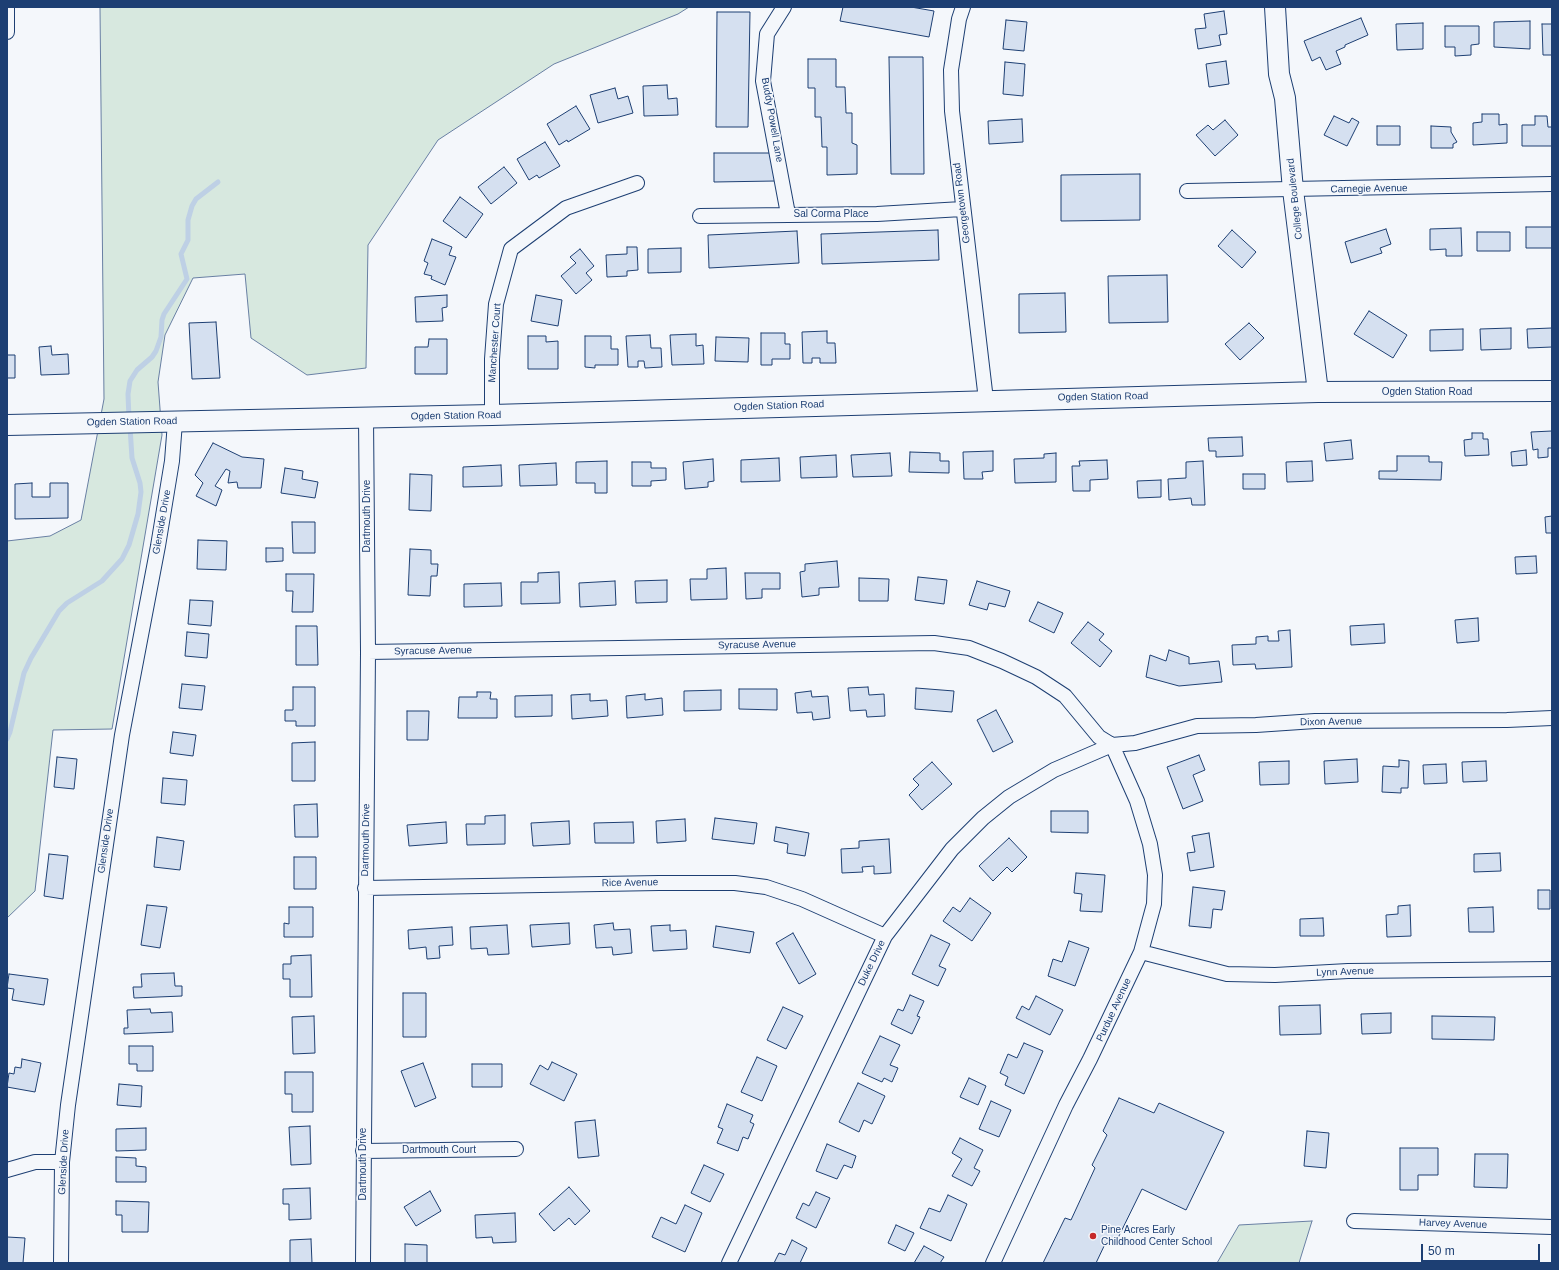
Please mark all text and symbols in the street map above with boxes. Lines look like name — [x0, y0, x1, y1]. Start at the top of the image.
street label: Buddy Powell Lane — [759, 77, 785, 163]
street label: College Boulevard — [1285, 158, 1305, 240]
street label: Georgetown Road — [951, 162, 973, 244]
street label: Carnegie Avenue — [1330, 182, 1408, 196]
street label: Sal Corma Place — [793, 208, 869, 220]
street label: Manchester Court — [486, 303, 504, 383]
street label: Ogden Station Road — [1382, 386, 1472, 398]
street label: Ogden Station Road — [1058, 390, 1148, 404]
street label: Ogden Station Road — [734, 398, 824, 414]
street label: Ogden Station Road — [411, 409, 501, 423]
street label: Ogden Station Road — [87, 415, 177, 429]
street label: Dartmouth Drive — [361, 480, 373, 552]
street label: Glenside Drive — [150, 489, 174, 555]
street label: Syracuse Avenue — [718, 638, 796, 652]
street label: Syracuse Avenue — [394, 644, 472, 658]
street label: Dixon Avenue — [1300, 715, 1362, 729]
street label: Dartmouth Drive — [359, 804, 373, 876]
street label: Glenside Drive — [95, 808, 117, 874]
street label: Rice Avenue — [602, 877, 658, 889]
street label: Duke Drive — [856, 938, 888, 988]
street label: Lynn Avenue — [1316, 965, 1374, 979]
street label: Purdue Avenue — [1094, 976, 1134, 1044]
street label: Dartmouth Drive — [357, 1128, 369, 1200]
street label: Glenside Drive — [56, 1129, 72, 1195]
street label: Dartmouth Court — [402, 1144, 476, 1156]
street label: Harvey Avenue — [1419, 1217, 1487, 1231]
place label: Pine Acres Early Childhood Center School — [1101, 1224, 1212, 1248]
marker: Pine Acres Early Childhood Center School — [1088, 1231, 1098, 1241]
scale bar — [1423, 1236, 1542, 1262]
text: 50 m — [1428, 1244, 1455, 1258]

